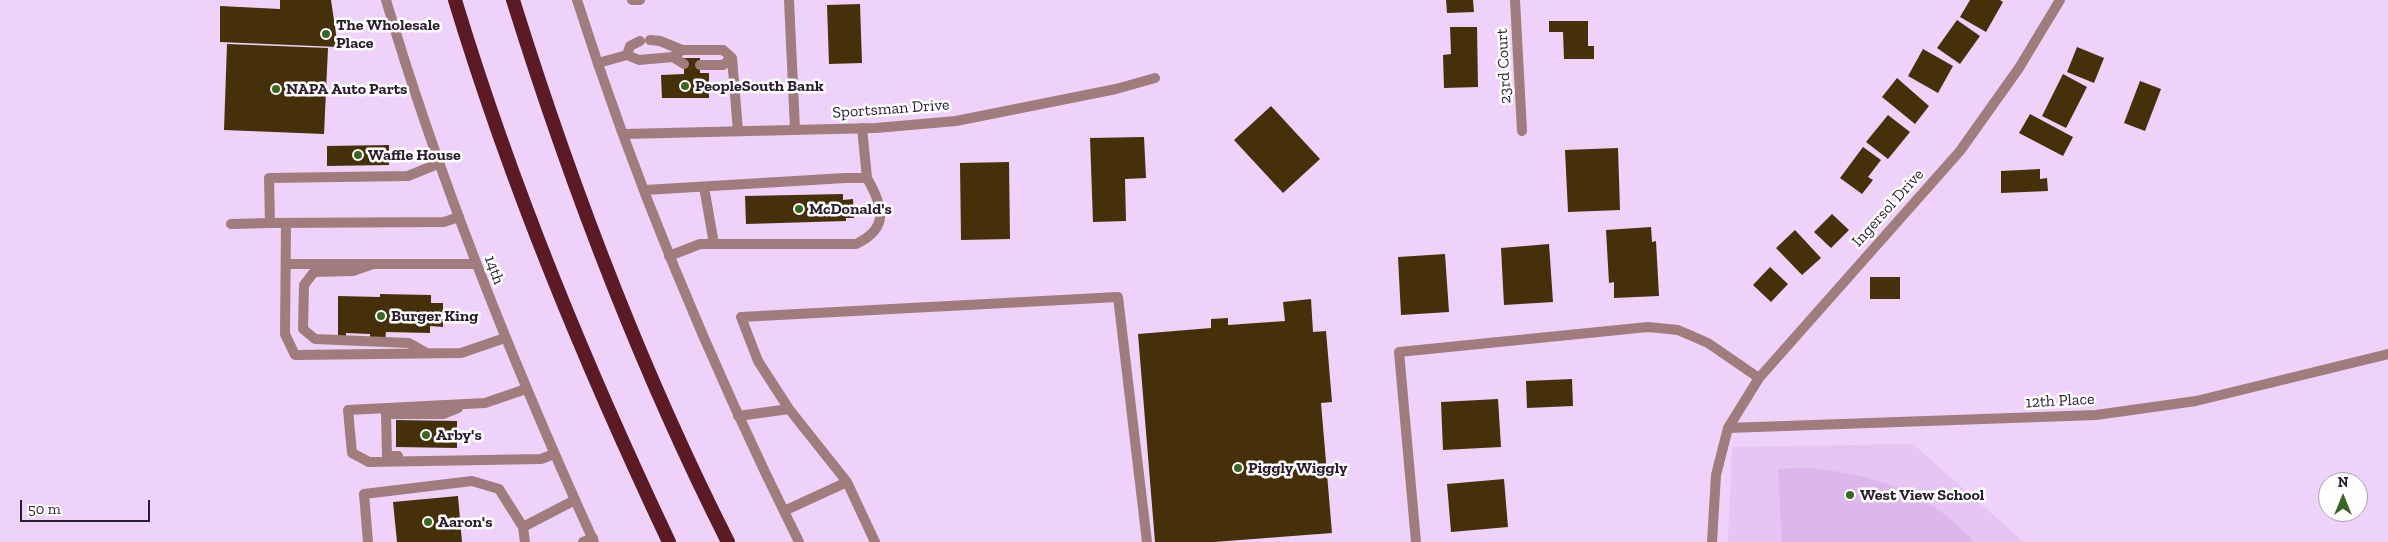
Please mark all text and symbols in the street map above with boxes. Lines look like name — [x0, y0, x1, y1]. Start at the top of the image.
place label: The Wholesale Place — [336, 15, 440, 53]
marker: The Wholesale Place — [320, 28, 332, 40]
street label: 23rd Court — [1492, 28, 1516, 104]
place label: PeopleSouth Bank — [695, 76, 823, 96]
place label: NAPA Auto Parts — [286, 79, 407, 99]
marker: PeopleSouth Bank — [679, 80, 691, 92]
marker: NAPA Auto Parts — [270, 83, 282, 95]
street label: Sportsman Drive — [832, 95, 950, 123]
place label: Waffle House — [368, 145, 461, 165]
marker: Waffle House — [352, 149, 364, 161]
street label: Ingersol Drive — [1848, 165, 1928, 251]
place label: McDonald's — [809, 199, 892, 219]
marker: McDonald's — [793, 203, 805, 215]
street label: 14th — [480, 253, 508, 287]
place label: Burger King — [391, 306, 478, 326]
marker: Burger King — [375, 310, 387, 322]
street label: 12th Place — [2025, 390, 2095, 412]
place label: Arby's — [436, 425, 482, 445]
marker: Arby's — [420, 429, 432, 441]
place label: Piggly Wiggly — [1248, 458, 1348, 478]
marker: Piggly Wiggly — [1232, 462, 1244, 474]
north arrow — [2318, 472, 2368, 522]
text: N — [2338, 474, 2348, 491]
place label: West View School — [1860, 485, 1984, 505]
marker: West View School — [1844, 489, 1856, 501]
scale bar — [22, 490, 152, 522]
text: 50 m — [28, 500, 61, 518]
place label: Aaron's — [438, 512, 492, 532]
marker: Aaron's — [422, 516, 434, 528]

